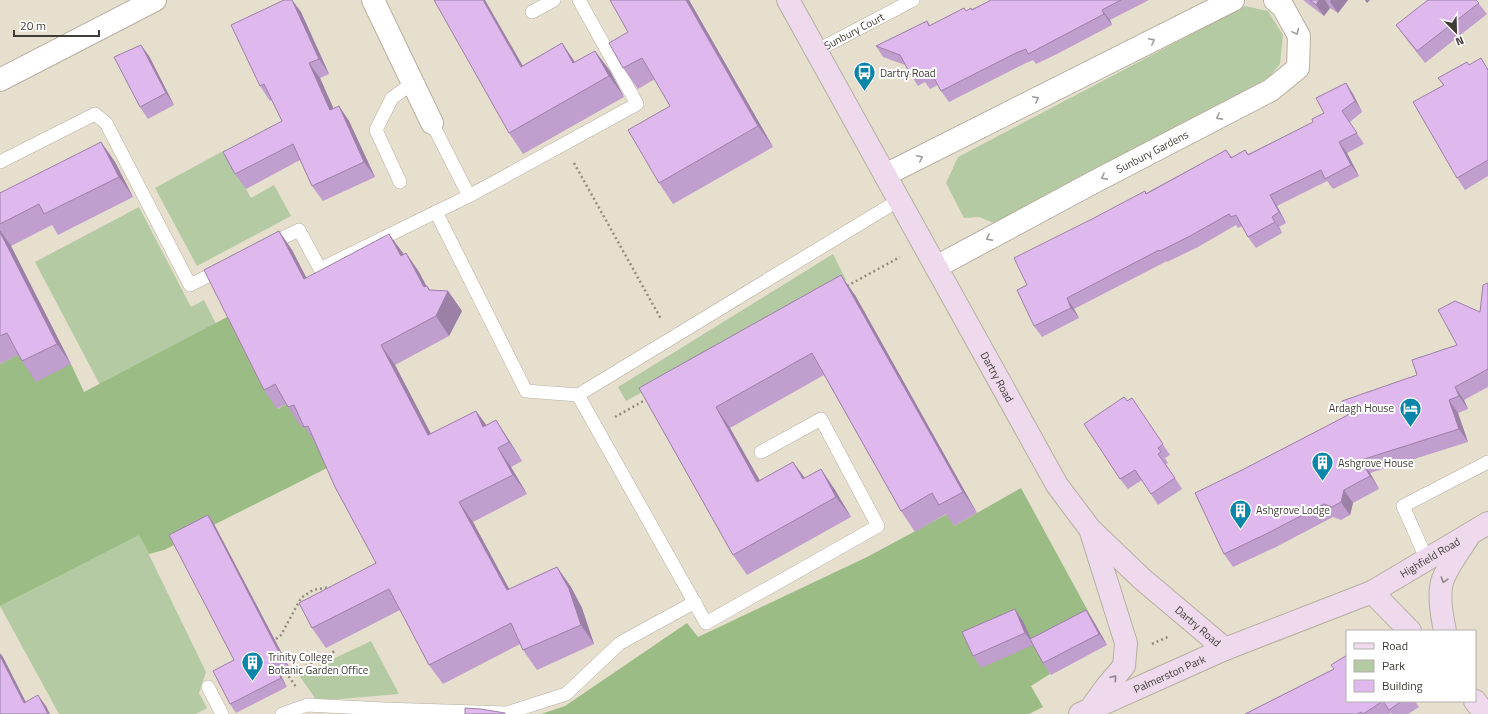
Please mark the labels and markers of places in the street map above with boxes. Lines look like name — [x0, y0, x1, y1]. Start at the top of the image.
bus stop icon: Dartry Road — [852, 60, 878, 93]
place label: Dartry Road — [880, 65, 936, 81]
hotel icon: Ardagh House — [1397, 395, 1423, 428]
place label: Ardagh House — [1329, 400, 1394, 416]
building icon: Ashgrove House — [1309, 450, 1335, 483]
place label: Ashgrove House — [1338, 455, 1414, 471]
building icon: Ashgrove Lodge — [1228, 497, 1254, 530]
place label: Ashgrove Lodge — [1256, 502, 1330, 518]
place label: Trinity College Botanic Garden Office — [268, 649, 369, 678]
building icon: Trinity College Botanic Garden Office — [240, 650, 266, 683]

